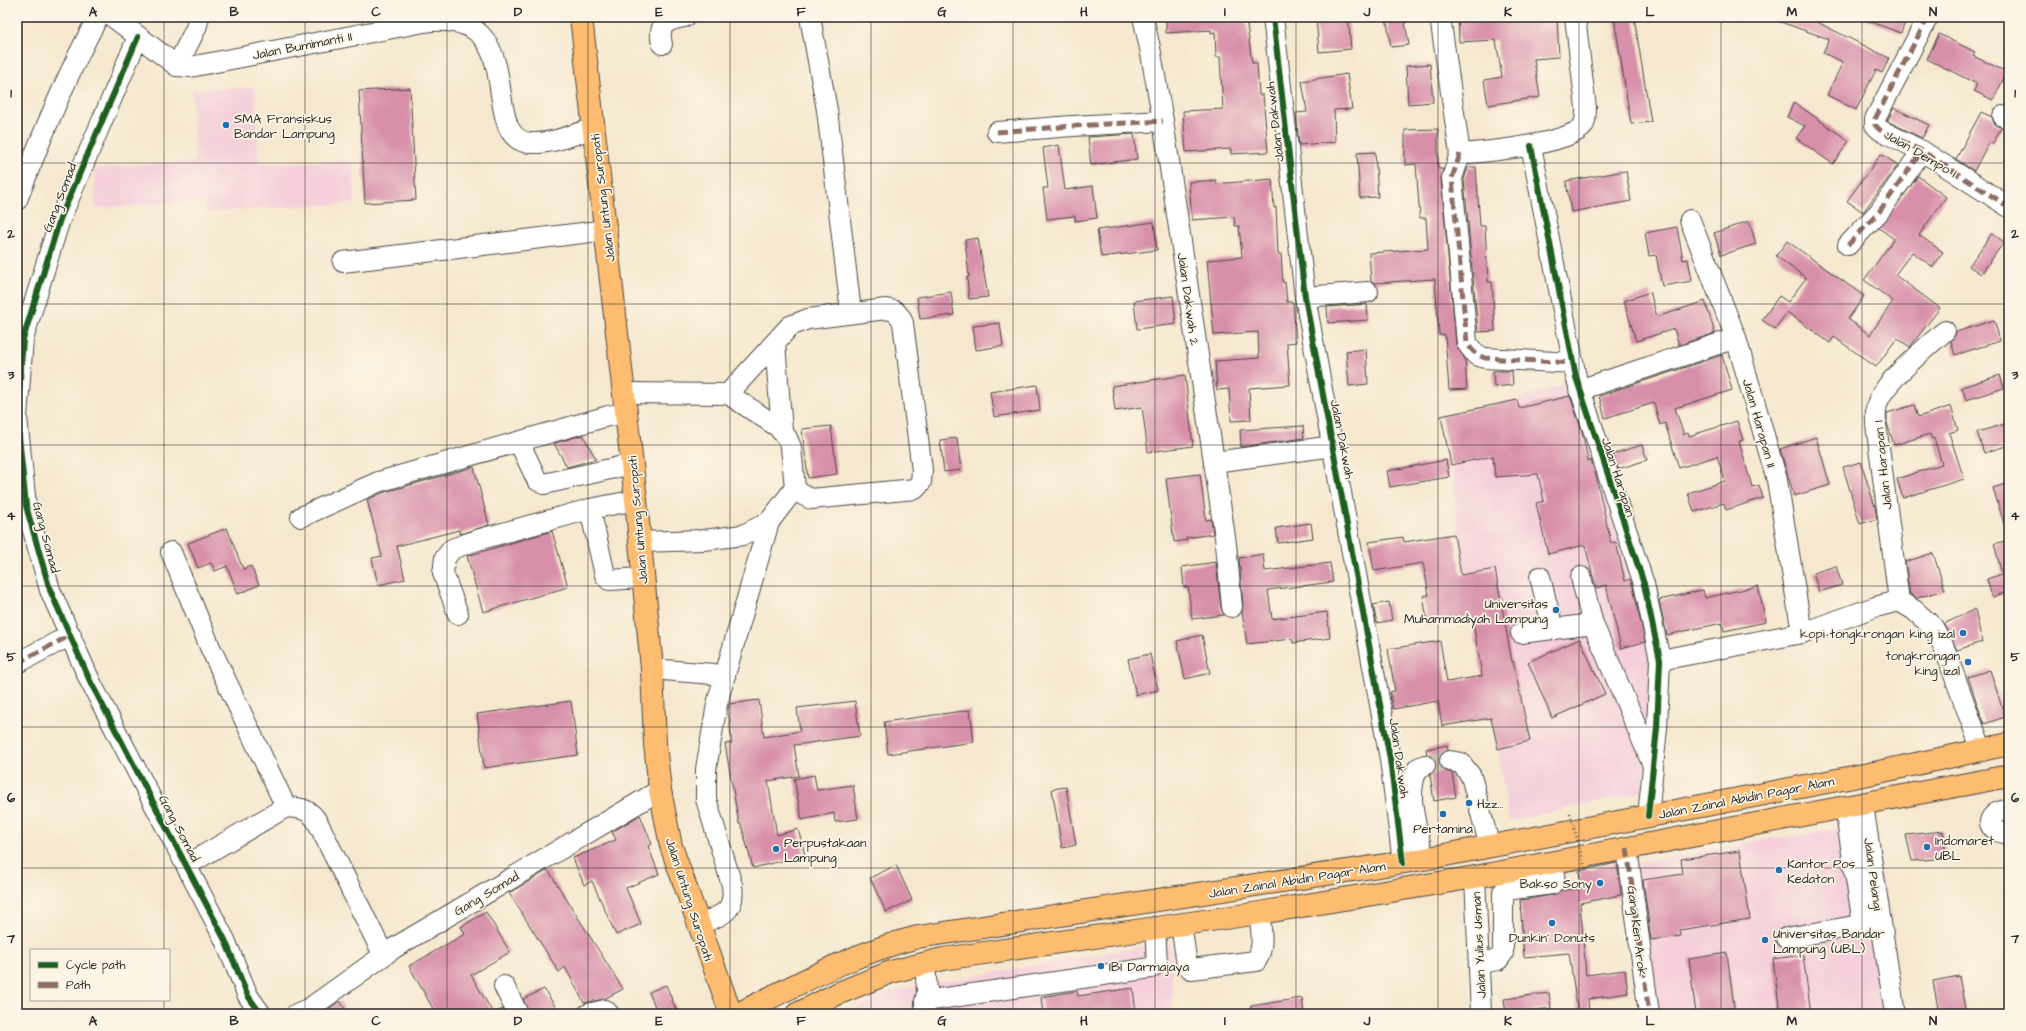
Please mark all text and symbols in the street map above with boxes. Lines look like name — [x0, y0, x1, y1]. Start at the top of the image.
text: A — [89, 3, 98, 21]
text: B — [229, 3, 239, 21]
text: C — [371, 3, 381, 21]
text: D — [514, 3, 523, 21]
text: E — [655, 3, 663, 21]
text: F — [796, 3, 806, 21]
text: G — [937, 3, 947, 21]
text: H — [1080, 3, 1088, 21]
text: I — [1224, 3, 1226, 21]
text: J — [1363, 3, 1371, 21]
text: K — [1504, 3, 1512, 21]
text: L — [1645, 3, 1655, 21]
text: M — [1787, 3, 1798, 21]
text: N — [1929, 3, 1937, 21]
street label: Jalan Bumimanti II — [251, 27, 354, 64]
street label: Jalan Dakwah — [1261, 80, 1289, 163]
text: 1 — [10, 84, 12, 102]
text: 1 — [2014, 84, 2016, 102]
place label: SMA Fransiskus Bandar Lampung — [234, 110, 335, 144]
marker: SMA Fransiskus Bandar Lampung — [221, 120, 231, 130]
street label: Jalan Dempo I — [1881, 126, 1960, 182]
street label: Jalan Untung Suropati — [586, 133, 621, 263]
street label: Gang Somad — [38, 160, 82, 235]
text: 2 — [6, 225, 15, 243]
text: 2 — [2010, 225, 2019, 243]
street label: Jalan Dakwah 2 — [1173, 252, 1203, 347]
text: 3 — [7, 366, 15, 384]
text: 3 — [2011, 366, 2019, 384]
street label: Jalan Harapan II — [1738, 377, 1780, 470]
street label: Jalan Dakwah — [1326, 398, 1359, 481]
street label: Jalan Harapan I — [1869, 419, 1897, 510]
street label: Jalan Harapan — [1597, 435, 1640, 520]
street label: Jalan Untung Suropati — [623, 455, 654, 585]
street label: Gang Somad — [27, 500, 64, 575]
text: 4 — [7, 507, 16, 525]
text: 4 — [2011, 507, 2020, 525]
place label: Universitas Muhammadiyah Lampung — [1404, 595, 1548, 629]
marker: Universitas Muhammadiyah Lampung — [1551, 605, 1561, 615]
place label: kopi tongkrongan king izal — [1800, 625, 1955, 644]
marker: kopi tongkrongan king izal — [1958, 628, 1968, 638]
place label: tongkrongan king izal — [1885, 647, 1960, 681]
text: 5 — [6, 648, 16, 666]
text: 5 — [2010, 648, 2020, 666]
marker: tongkrongan king izal — [1963, 657, 1973, 667]
street label: Jalan Dakwah — [1384, 717, 1414, 800]
street label: Jalan Zainal Abidin Pagar Alam — [1657, 772, 1837, 825]
text: 6 — [7, 789, 16, 807]
text: 6 — [2011, 789, 2020, 807]
street label: Gang Somad — [153, 792, 204, 866]
place label: Hzz... — [1477, 795, 1503, 813]
marker: Hzz... — [1464, 798, 1474, 808]
marker: Pertamina — [1438, 809, 1448, 819]
place label: Pertamina — [1413, 820, 1473, 838]
place label: Indomaret UBL — [1935, 832, 1994, 865]
place label: Perpustakaan Lampung — [784, 834, 867, 868]
street label: Jalan Untung Suropati — [660, 835, 717, 963]
street label: Jalan Pelangi — [1858, 837, 1887, 912]
marker: Indomaret UBL — [1922, 842, 1932, 852]
marker: Perpustakaan Lampung — [771, 844, 781, 854]
place label: Kantor Pos Kedaton — [1787, 855, 1856, 888]
street label: Jalan Zainal Abidin Pagar Alam — [1208, 857, 1388, 904]
marker: Kantor Pos Kedaton — [1774, 865, 1784, 875]
street label: Gang Somad — [451, 867, 523, 921]
place label: Bakso Sony — [1520, 875, 1592, 894]
marker: Bakso Sony — [1595, 878, 1605, 888]
street label: Gang Ken Arok — [1622, 885, 1652, 978]
street label: Jalan Yulius Usman — [1467, 891, 1491, 999]
marker: Dunkin' Donuts — [1547, 918, 1557, 928]
place label: Universitas Bandar Lampung (UBL) — [1773, 925, 1885, 959]
place label: Dunkin' Donuts — [1509, 929, 1595, 947]
text: 7 — [6, 930, 16, 948]
text: 7 — [2010, 930, 2020, 948]
marker: Universitas Bandar Lampung (UBL) — [1760, 935, 1770, 945]
legend — [30, 949, 170, 1001]
text: Cycle path — [66, 957, 125, 975]
place label: IBI Darmajaya — [1109, 958, 1189, 977]
marker: IBI Darmajaya — [1096, 961, 1106, 971]
text: Path — [66, 977, 91, 994]
text: A — [89, 1012, 98, 1030]
text: B — [229, 1012, 239, 1030]
text: C — [371, 1012, 381, 1030]
text: D — [514, 1012, 523, 1030]
text: E — [655, 1012, 663, 1030]
text: F — [796, 1012, 806, 1030]
text: G — [937, 1012, 947, 1030]
text: H — [1080, 1012, 1088, 1030]
text: I — [1224, 1012, 1226, 1030]
text: J — [1363, 1012, 1371, 1030]
text: K — [1504, 1012, 1512, 1030]
text: L — [1645, 1012, 1655, 1030]
text: M — [1787, 1012, 1798, 1030]
text: N — [1929, 1012, 1937, 1030]

